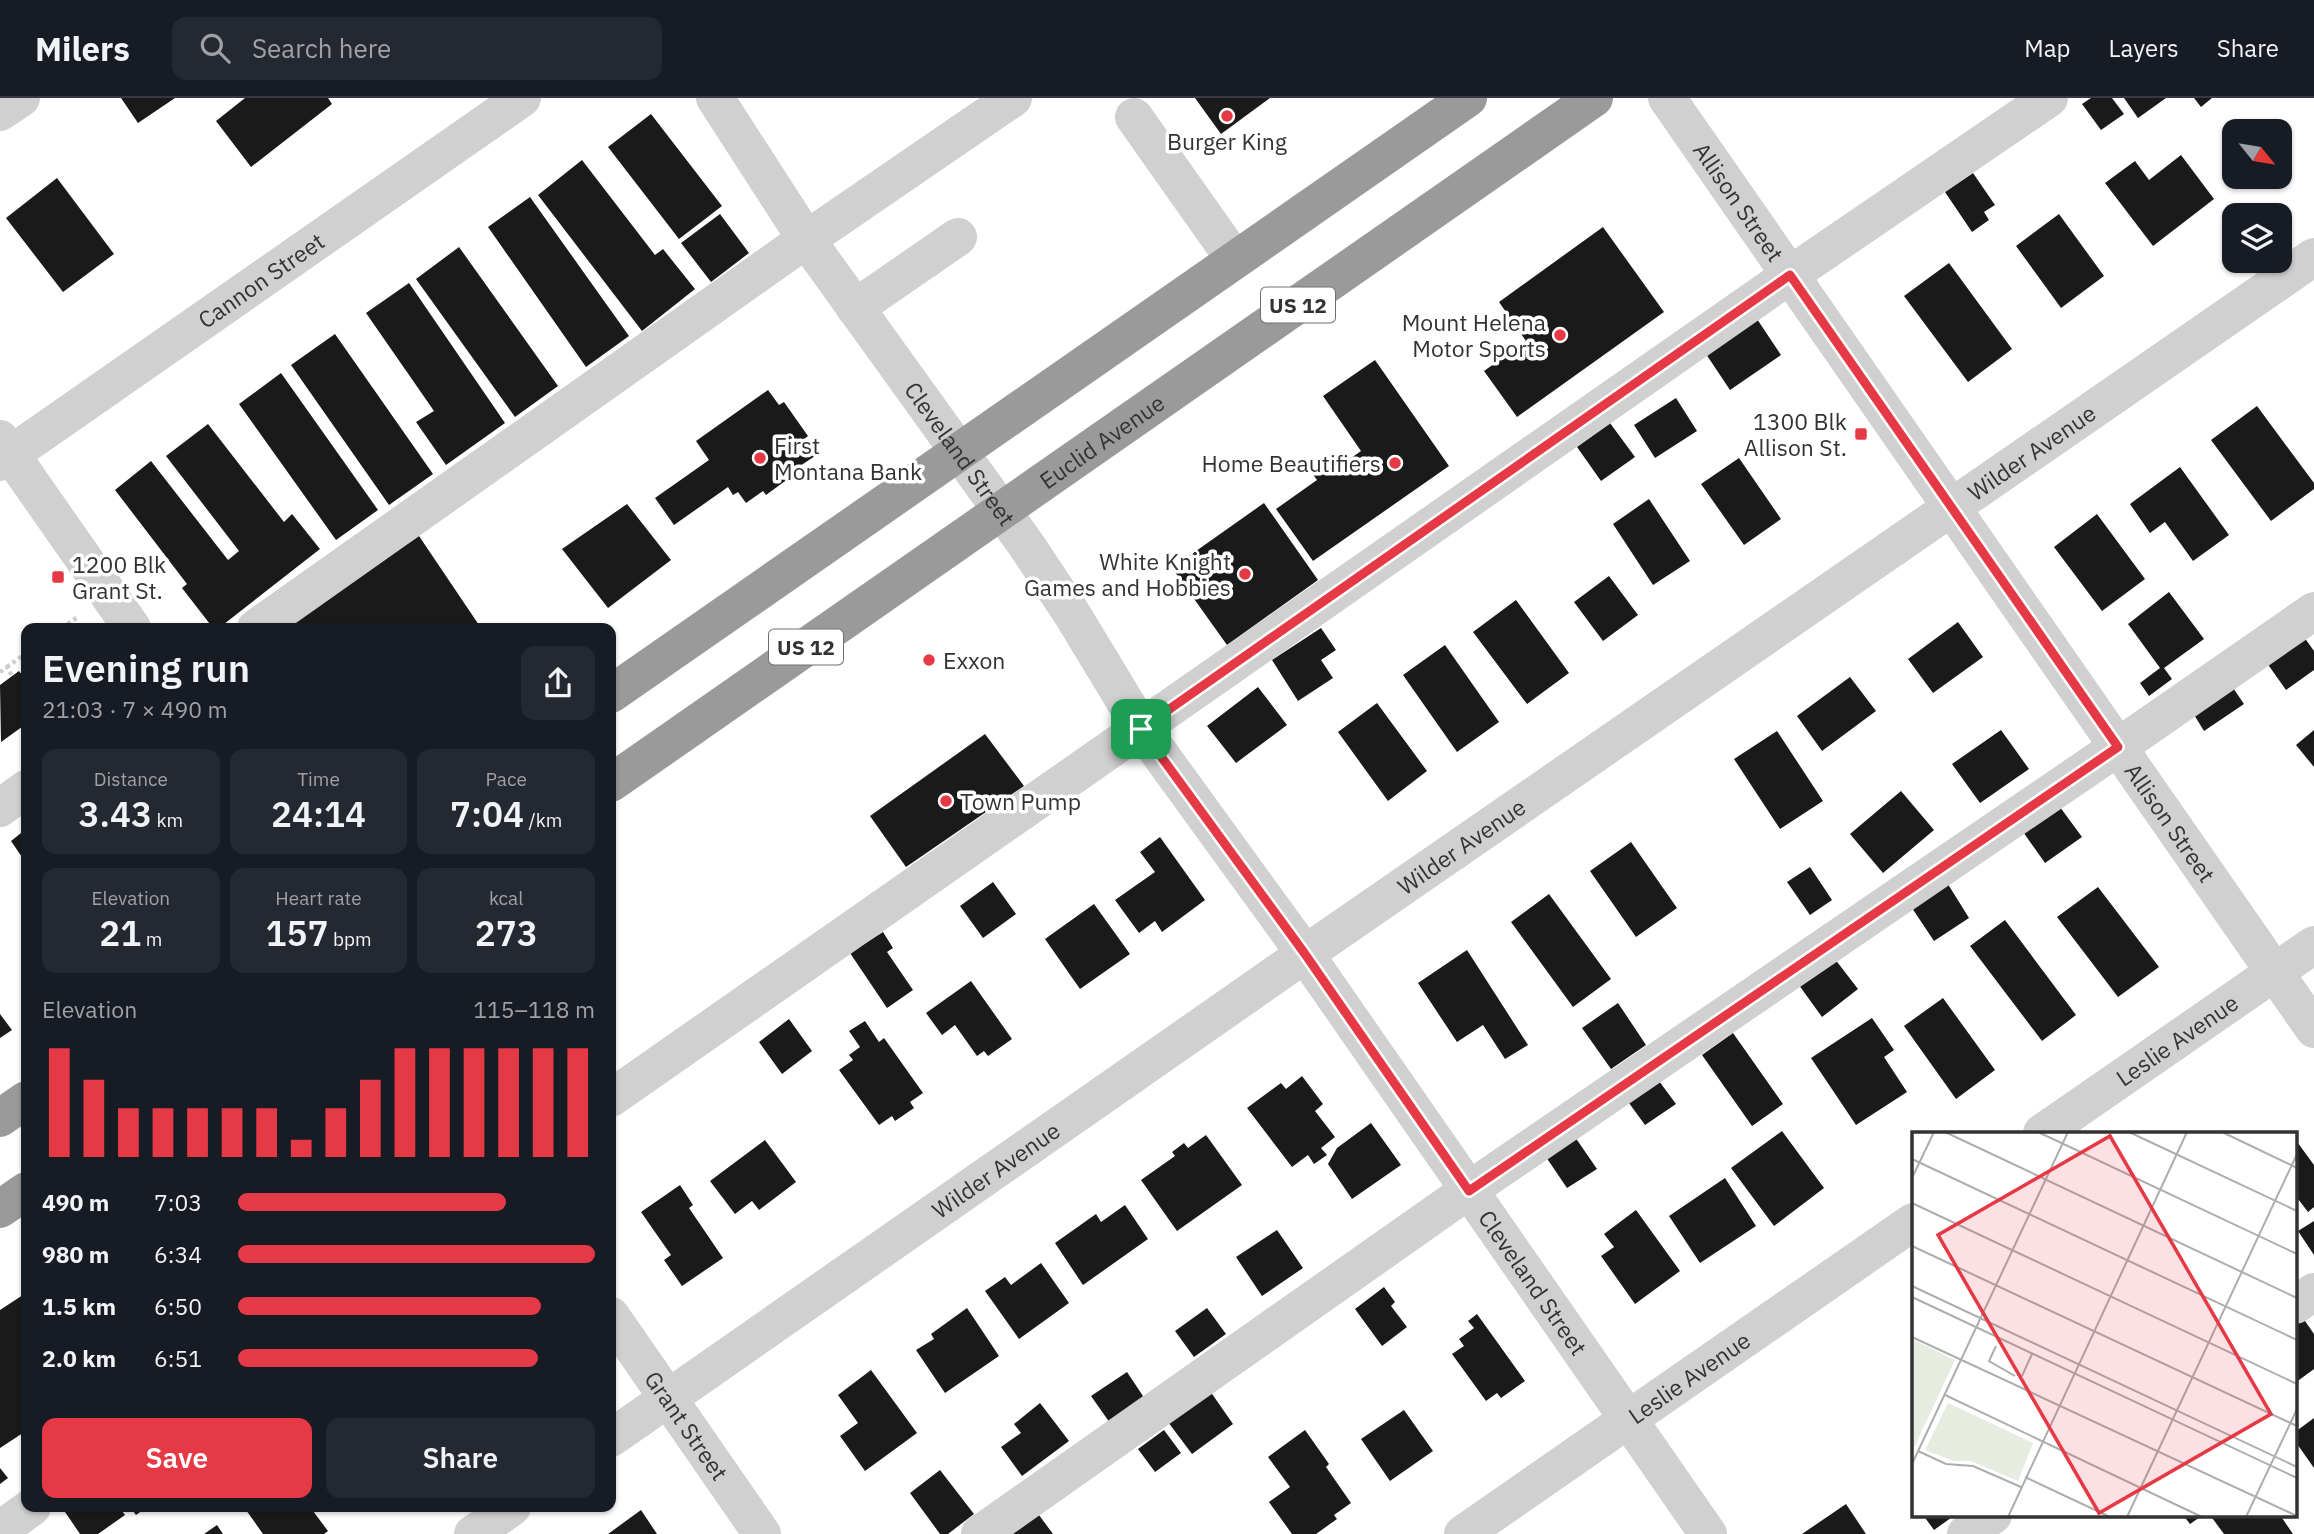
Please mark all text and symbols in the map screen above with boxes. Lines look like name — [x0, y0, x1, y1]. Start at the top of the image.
search box — [172, 17, 662, 80]
text: Milers — [35, 27, 130, 70]
icon: search — [196, 29, 234, 67]
text: Search here — [252, 31, 391, 65]
text: Map — [2024, 32, 2071, 64]
text: Layers — [2109, 32, 2179, 64]
text: Share — [2217, 32, 2279, 64]
marker: Burger King — [1219, 108, 1235, 124]
north arrow — [2222, 119, 2292, 189]
map controls — [2222, 119, 2292, 273]
place label: Burger King — [1167, 126, 1287, 156]
street label: Allison Street — [1687, 136, 1791, 267]
button: layers — [2222, 203, 2292, 273]
street label: Cannon Street — [192, 226, 330, 335]
road number: US 12 — [1261, 288, 1335, 322]
place label: Mount Helena Motor Sports — [1402, 307, 1546, 363]
marker: Mount Helena Motor Sports — [1552, 327, 1568, 343]
street label: Cleveland Street — [898, 376, 1022, 531]
street label: Euclid Avenue — [1033, 387, 1170, 495]
street label: Wilder Avenue — [1961, 397, 2101, 507]
place label: 1300 Blk Allison St. — [1744, 406, 1847, 462]
marker: 1300 Blk Allison St. — [1853, 426, 1869, 442]
place label: First Montana Bank — [774, 430, 922, 486]
place label: Home Beautifiers — [1202, 448, 1381, 478]
marker: First Montana Bank — [752, 450, 768, 466]
marker: Home Beautifiers — [1387, 455, 1403, 471]
place label: White Knight Games and Hobbies — [1024, 546, 1231, 602]
place label: 1200 Blk Grant St. — [72, 549, 166, 605]
marker: White Knight Games and Hobbies — [1237, 566, 1253, 582]
marker: 1200 Blk Grant St. — [50, 569, 66, 585]
road number: US 12 — [769, 630, 843, 664]
text: Evening run — [42, 643, 250, 692]
place label: Exxon — [943, 645, 1005, 675]
button: share — [521, 646, 595, 720]
marker: Exxon — [921, 652, 937, 668]
text: 21:03 · 7 × 490 m — [42, 694, 228, 724]
pin — [1111, 699, 1171, 759]
icon: arrive — [1122, 710, 1160, 748]
street label: Allison Street — [2118, 757, 2222, 888]
text: Distance — [94, 767, 168, 791]
text: Time — [297, 767, 340, 791]
text: Pace — [485, 767, 527, 791]
place label: Town Pump — [960, 786, 1081, 816]
text: 3.43 — [79, 791, 152, 837]
text: 24:14 — [271, 791, 366, 837]
text: 7:04 — [450, 791, 524, 837]
street label: Wilder Avenue — [1391, 791, 1531, 901]
marker: Town Pump — [938, 793, 954, 809]
text: km — [152, 808, 183, 832]
text: /km — [524, 808, 562, 832]
text: Elevation — [91, 886, 170, 910]
text: Heart rate — [275, 886, 362, 910]
text: kcal — [489, 886, 523, 910]
text: 21 — [99, 910, 141, 956]
text: 157 — [265, 910, 328, 956]
text: 273 — [475, 910, 538, 956]
text: m — [141, 927, 162, 951]
text: bpm — [328, 927, 372, 951]
street label: Leslie Avenue — [2110, 987, 2244, 1092]
text: Elevation — [42, 994, 137, 1024]
text: 115–118 m — [473, 994, 595, 1024]
street label: Wilder Avenue — [926, 1115, 1065, 1225]
inset map — [1912, 1132, 2296, 1516]
text: 490 m — [42, 1187, 109, 1217]
text: 7:03 — [154, 1187, 202, 1217]
street label: Cleveland Street — [1472, 1204, 1594, 1361]
text: 980 m — [42, 1239, 109, 1269]
text: 6:34 — [154, 1239, 202, 1269]
text: 1.5 km — [42, 1291, 116, 1321]
text: 6:50 — [154, 1291, 202, 1321]
street label: Leslie Avenue — [1622, 1324, 1756, 1430]
text: 2.0 km — [42, 1343, 116, 1373]
text: 6:51 — [154, 1343, 202, 1373]
street label: Grant Street — [638, 1365, 735, 1486]
button: Save — [42, 1418, 312, 1498]
button: Share — [326, 1418, 595, 1498]

